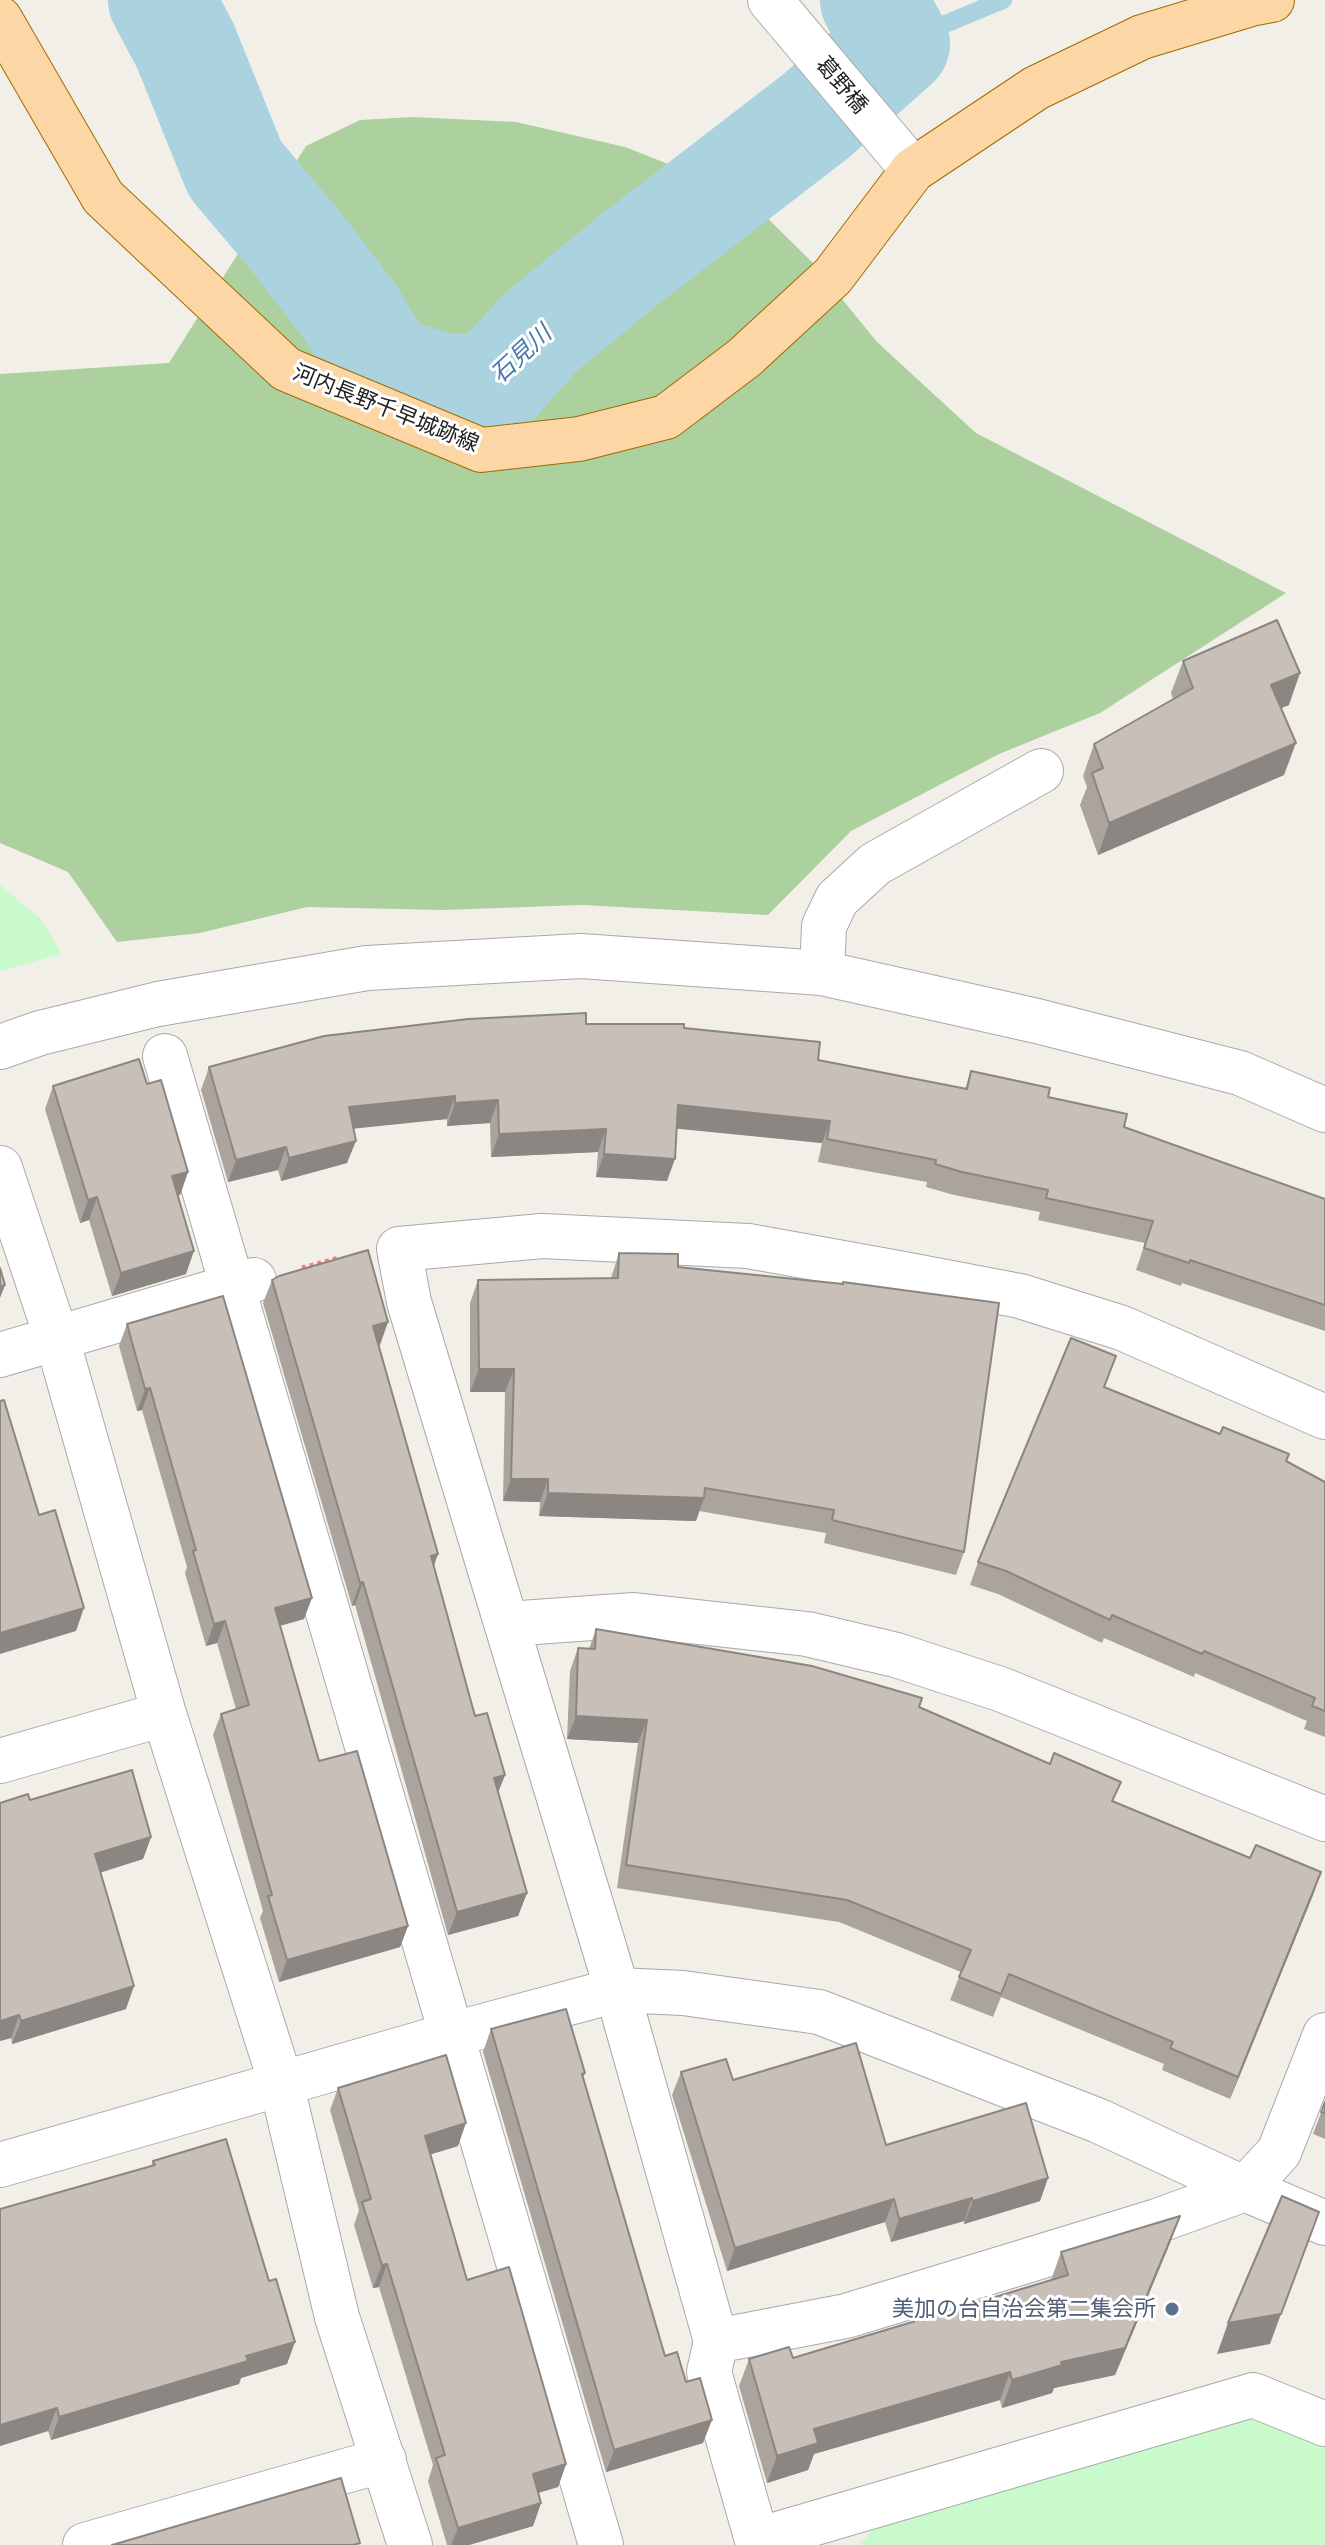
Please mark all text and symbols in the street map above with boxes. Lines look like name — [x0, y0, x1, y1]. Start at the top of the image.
street label: 葛野橋 — [811, 51, 873, 119]
water label: 石見川 — [485, 319, 557, 389]
street label: 河内長野千早城跡線 — [289, 359, 483, 457]
place label: 美加の台自治会第二集会所 — [892, 2296, 1156, 2322]
marker: 美加の台自治会第二集会所 — [1163, 2300, 1181, 2318]

